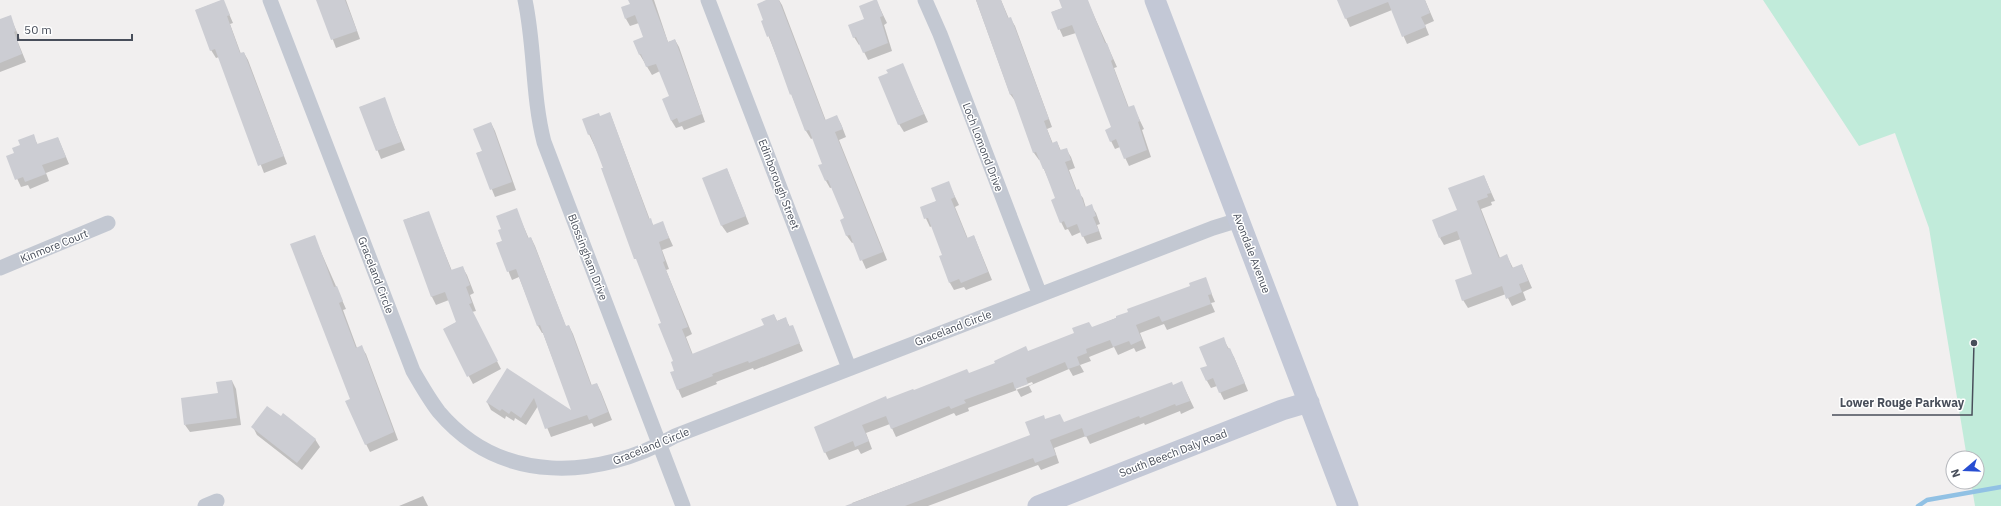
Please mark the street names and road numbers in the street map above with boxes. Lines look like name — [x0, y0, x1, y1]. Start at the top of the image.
street label: Loch Lomond Drive — [960, 101, 1006, 193]
street label: Edinborough Street — [755, 137, 803, 231]
street label: Avondale Avenue — [1230, 211, 1274, 295]
street label: Blossingham Drive — [565, 212, 611, 302]
street label: Kinmore Court — [18, 226, 90, 266]
street label: Graceland Circle — [355, 235, 397, 315]
street label: Graceland Circle — [913, 307, 993, 349]
street label: Graceland Circle — [611, 424, 691, 468]
street label: South Beech Daly Road — [1117, 426, 1229, 480]

